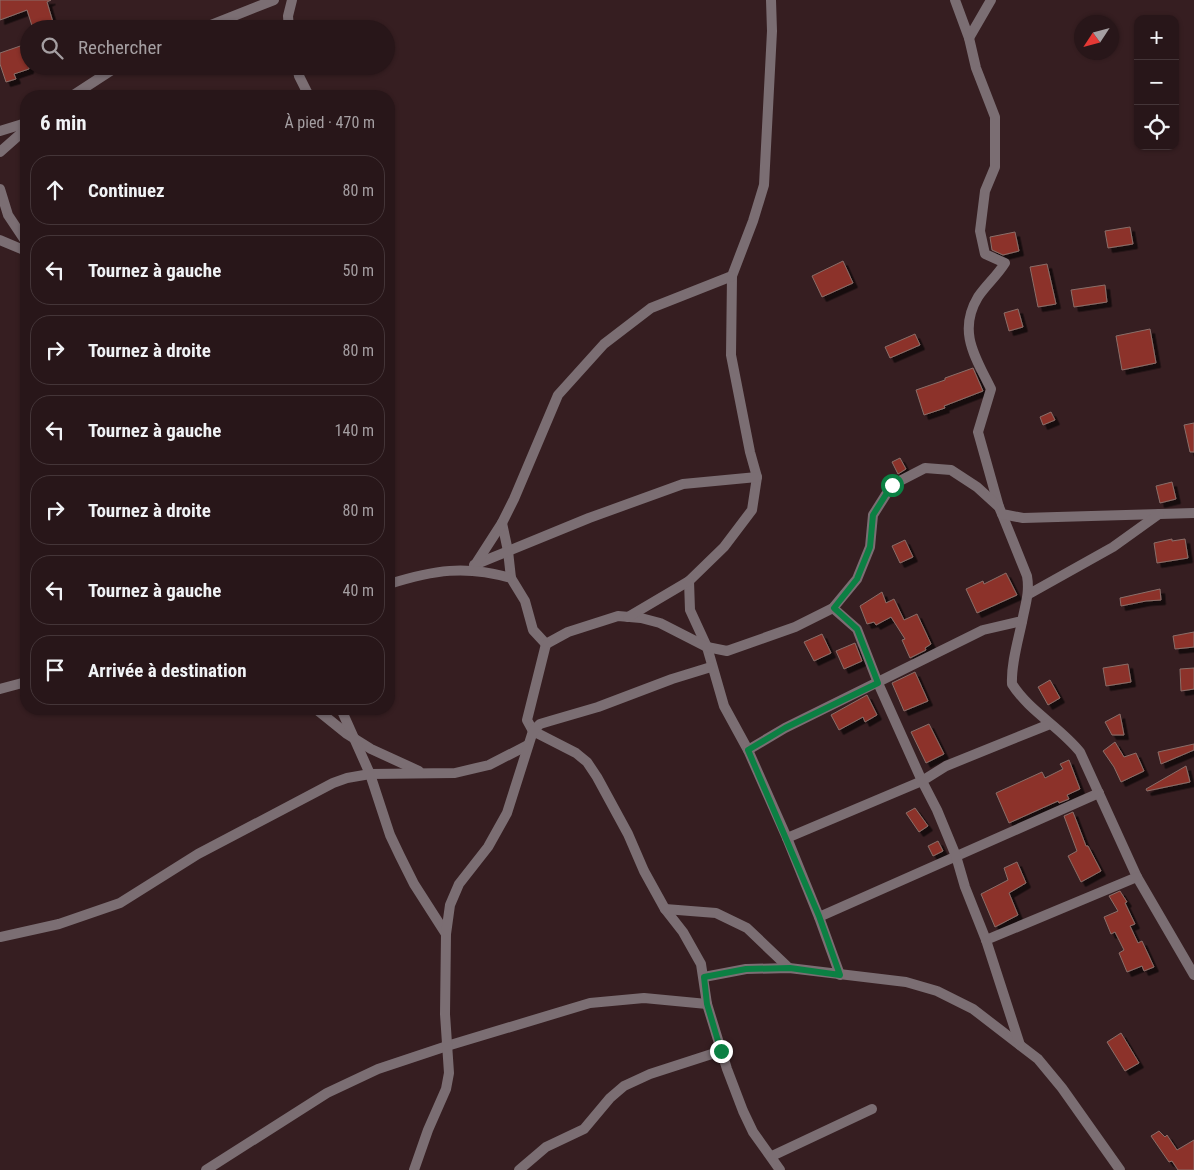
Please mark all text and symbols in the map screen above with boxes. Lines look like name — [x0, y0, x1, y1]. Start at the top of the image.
north arrow — [1074, 15, 1119, 60]
map controls — [1134, 15, 1179, 150]
button: + — [1134, 15, 1179, 60]
search box — [20, 20, 395, 75]
icon: search — [38, 34, 66, 62]
text: Rechercher — [78, 36, 162, 59]
button: − — [1134, 60, 1179, 105]
button: locate — [1134, 105, 1179, 150]
text: 6 min — [40, 111, 87, 135]
text: À pied · 470 m — [284, 113, 375, 132]
icon: ahead — [41, 176, 69, 204]
text: Continuez — [88, 179, 165, 202]
text: 80 m — [342, 181, 374, 200]
icon: left — [41, 256, 69, 284]
text: Tournez à gauche — [88, 259, 221, 282]
text: 50 m — [342, 261, 374, 280]
icon: right — [41, 336, 69, 364]
text: Tournez à droite — [88, 339, 211, 362]
text: 80 m — [342, 341, 374, 360]
icon: left — [41, 416, 69, 444]
text: Tournez à gauche — [88, 419, 221, 442]
text: 140 m — [335, 421, 374, 440]
route start — [881, 474, 904, 497]
icon: right — [41, 496, 69, 524]
text: Tournez à droite — [88, 499, 211, 522]
text: 80 m — [342, 501, 374, 520]
icon: left — [41, 576, 69, 604]
text: Tournez à gauche — [88, 579, 221, 602]
text: 40 m — [342, 581, 374, 600]
icon: arrive — [41, 656, 69, 684]
text: Arrivée à destination — [88, 659, 247, 682]
route end — [710, 1040, 733, 1063]

